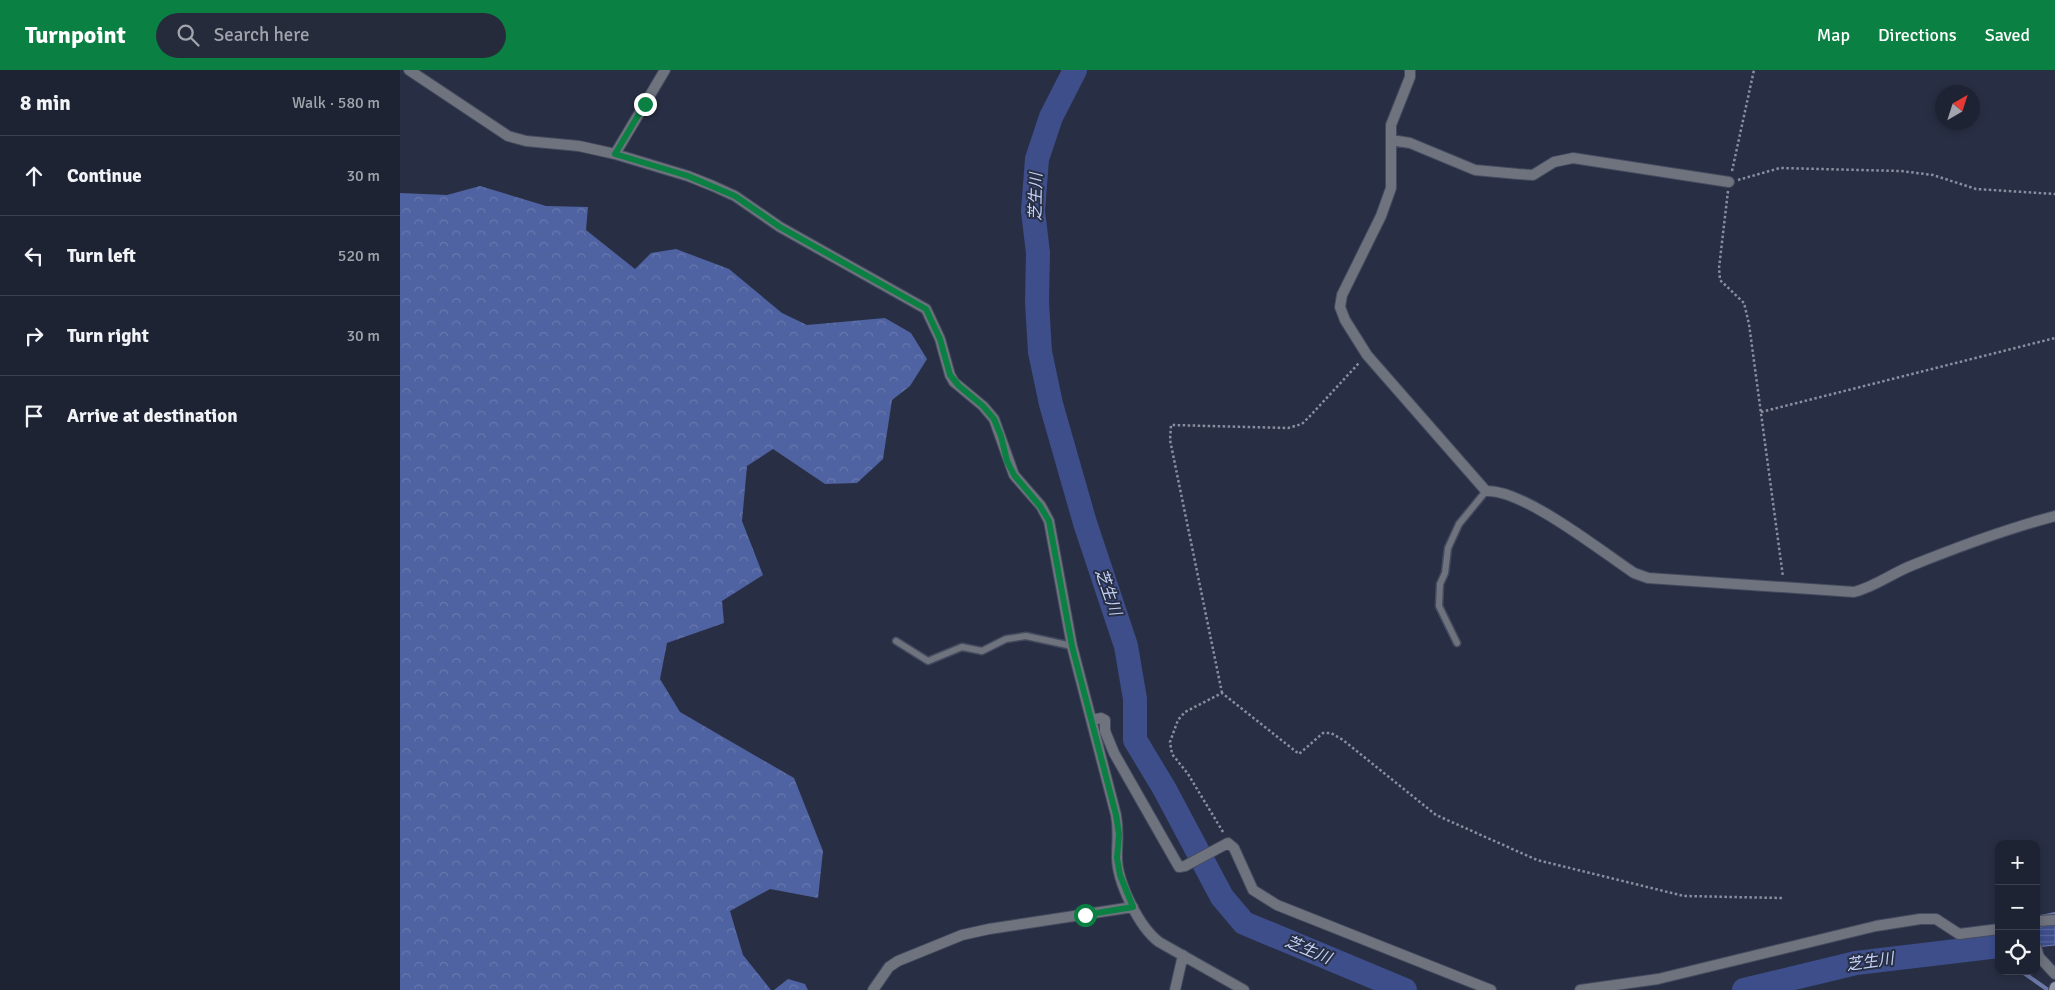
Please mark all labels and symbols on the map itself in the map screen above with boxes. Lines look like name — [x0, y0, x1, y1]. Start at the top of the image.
north arrow — [1935, 85, 1980, 130]
route end — [634, 93, 657, 116]
water label: 芝生川 — [1026, 171, 1046, 221]
water label: 芝生川 — [1091, 566, 1126, 620]
route start — [1074, 904, 1097, 927]
water label: 芝生川 — [1282, 931, 1336, 969]
water label: 芝生川 — [1845, 948, 1897, 975]

